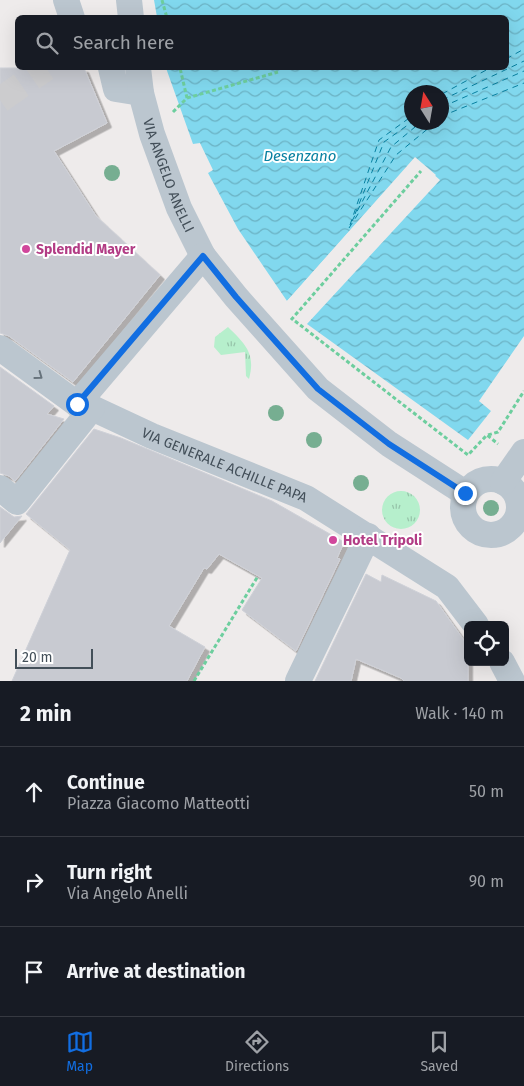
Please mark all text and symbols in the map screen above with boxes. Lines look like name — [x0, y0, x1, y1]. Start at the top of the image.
search box — [15, 15, 509, 70]
icon: search — [33, 29, 61, 57]
text: Search here — [73, 31, 174, 54]
north arrow — [404, 85, 449, 130]
street label: VIA ANGELO ANELLI — [140, 116, 198, 235]
water label: Desenzano — [264, 147, 336, 165]
place label: Splendid Mayer — [36, 241, 136, 258]
marker: Splendid Mayer — [20, 243, 32, 255]
one-way arrow — [33, 370, 42, 379]
route start — [66, 393, 89, 416]
street label: VIA GENERALE ACHILLE PAPA — [139, 424, 310, 506]
route end — [454, 482, 477, 505]
place label: Hotel Tripoli — [343, 532, 422, 549]
marker: Hotel Tripoli — [327, 534, 339, 546]
map controls — [464, 621, 509, 666]
button: locate — [464, 621, 509, 666]
scale bar — [15, 646, 92, 669]
text: 20 m — [22, 649, 52, 666]
text: 2 min — [20, 701, 72, 727]
text: Walk · 140 m — [415, 704, 504, 723]
text: Continue — [67, 771, 145, 794]
icon: ahead — [20, 778, 48, 806]
text: 50 m — [469, 782, 504, 801]
text: Piazza Giacomo Matteotti — [67, 794, 250, 813]
text: Turn right — [67, 861, 152, 884]
icon: right — [20, 868, 48, 896]
text: 90 m — [469, 872, 504, 891]
text: Via Angelo Anelli — [67, 884, 188, 903]
icon: arrive — [20, 958, 48, 986]
text: Arrive at destination — [67, 960, 246, 983]
tab: Map — [66, 1028, 94, 1075]
tab: Directions — [225, 1028, 289, 1075]
tab: Saved — [420, 1028, 458, 1075]

